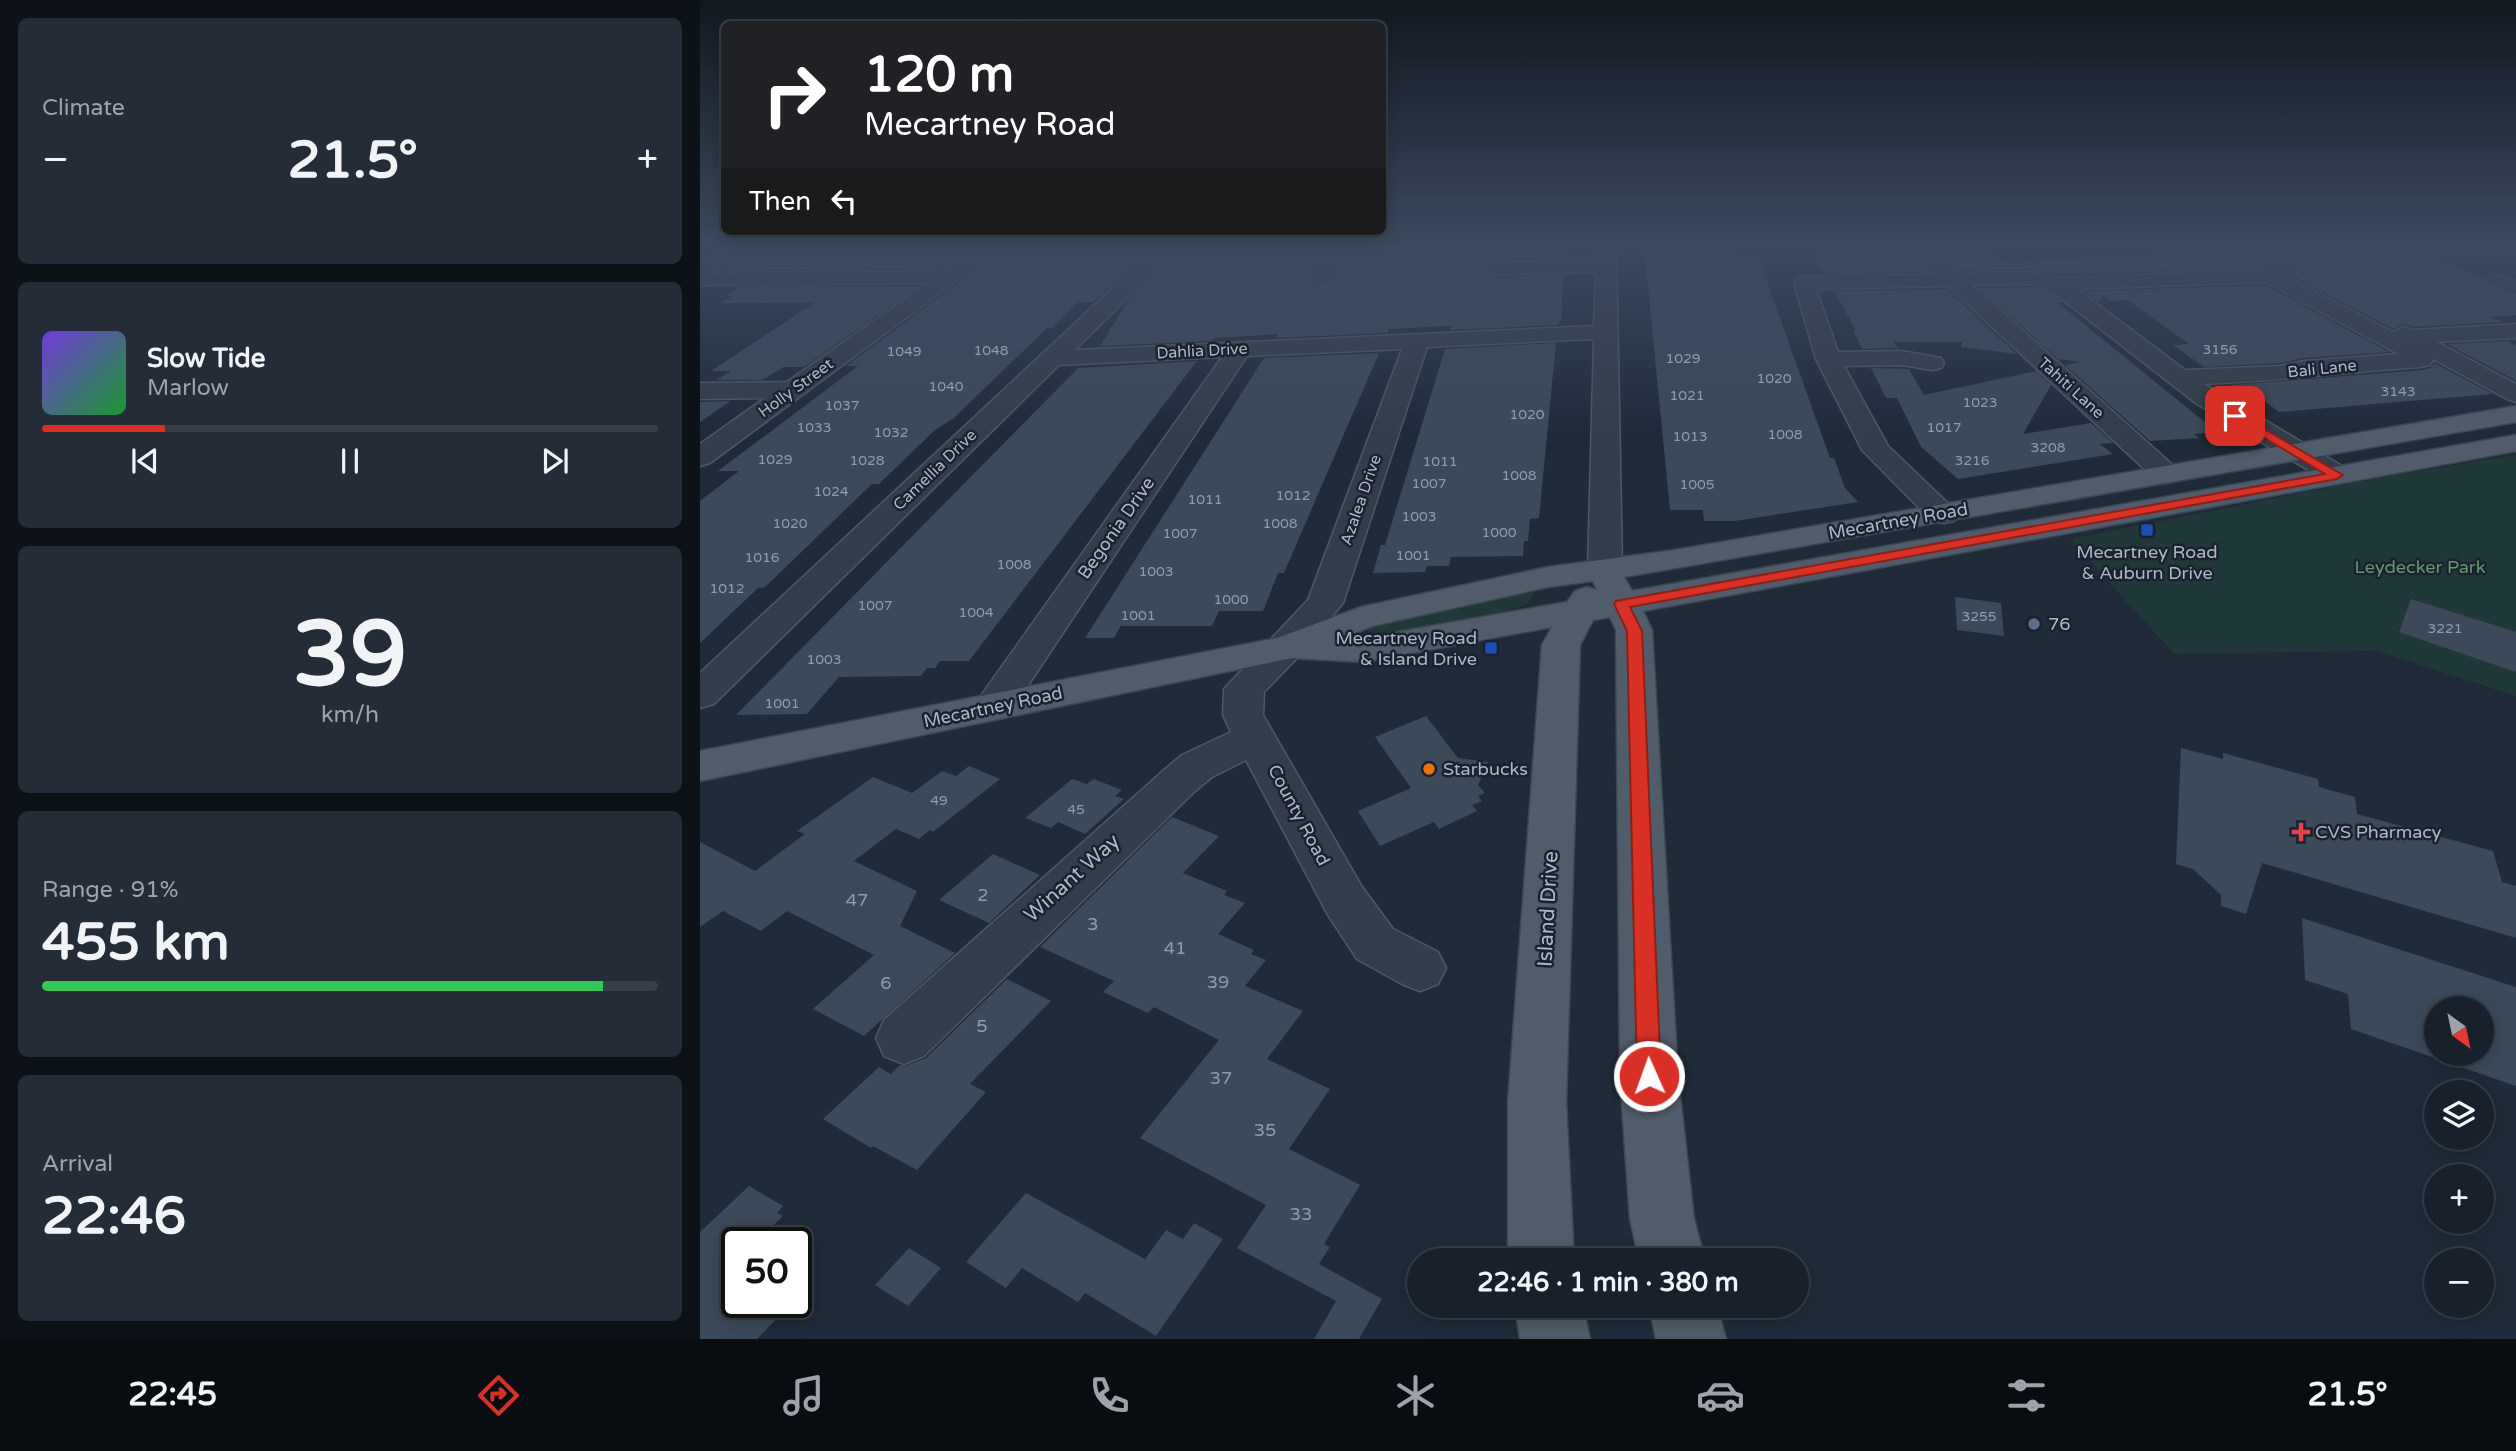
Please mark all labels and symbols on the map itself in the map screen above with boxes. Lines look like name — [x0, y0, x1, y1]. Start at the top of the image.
street label: Dahlia Drive — [1156, 339, 1248, 363]
house number: 3156 — [2202, 341, 2238, 358]
house number: 1048 — [973, 342, 1009, 359]
house number: 1049 — [886, 343, 922, 360]
house number: 1029 — [1665, 350, 1701, 367]
street label: Tahiti Lane — [2034, 353, 2108, 423]
street label: Holly Street — [755, 354, 837, 422]
street label: Bali Lane — [2287, 355, 2357, 383]
house number: 1020 — [1756, 370, 1792, 387]
house number: 1040 — [928, 378, 964, 395]
house number: 3143 — [2380, 383, 2416, 400]
pin — [2205, 386, 2265, 446]
house number: 1021 — [1669, 387, 1705, 404]
house number: 1023 — [1962, 394, 1998, 411]
house number: 1037 — [824, 397, 860, 414]
house number: 1020 — [1509, 406, 1545, 423]
house number: 1033 — [796, 419, 832, 436]
house number: 1017 — [1926, 419, 1962, 436]
house number: 1032 — [873, 424, 909, 441]
street label: Camellia Drive — [889, 425, 981, 515]
house number: 1008 — [1767, 426, 1803, 443]
house number: 1013 — [1672, 428, 1708, 445]
house number: 3208 — [2030, 439, 2066, 456]
house number: 1029 — [757, 451, 793, 468]
house number: 1028 — [849, 452, 885, 469]
street label: Azalea Drive — [1336, 452, 1386, 548]
house number: 3216 — [1954, 452, 1990, 469]
house number: 1011 — [1422, 453, 1458, 470]
house number: 1008 — [1501, 467, 1537, 484]
street label: Begonia Drive — [1073, 473, 1159, 583]
house number: 1007 — [1411, 475, 1447, 492]
house number: 1005 — [1679, 476, 1715, 493]
house number: 1024 — [813, 483, 849, 500]
house number: 1012 — [1275, 487, 1311, 504]
house number: 1011 — [1187, 491, 1223, 508]
street label: Mecartney Road — [1826, 498, 1970, 544]
house number: 1003 — [1401, 508, 1437, 525]
house number: 1020 — [772, 515, 808, 532]
house number: 1008 — [1262, 515, 1298, 532]
marker: Mecartney Road & Auburn Drive — [2139, 522, 2155, 538]
house number: 1000 — [1481, 524, 1517, 541]
house number: 1007 — [1162, 525, 1198, 542]
place label: Mecartney Road & Auburn Drive — [2076, 541, 2218, 584]
house number: 1001 — [1395, 547, 1431, 564]
house number: 1016 — [744, 549, 780, 566]
house number: 1008 — [996, 556, 1032, 573]
park label: Leydecker Park — [2354, 556, 2486, 578]
house number: 1003 — [1138, 563, 1174, 580]
house number: 1012 — [709, 580, 745, 597]
house number: 1000 — [1213, 591, 1249, 608]
house number: 1007 — [857, 597, 893, 614]
house number: 1004 — [958, 604, 994, 621]
house number: 1001 — [1120, 607, 1156, 624]
house number: 3255 — [1961, 608, 1997, 625]
place label: 76 — [2048, 613, 2071, 635]
marker: 76 — [2026, 616, 2042, 632]
house number: 3221 — [2427, 620, 2463, 637]
place label: Mecartney Road & Island Drive — [1336, 627, 1477, 670]
marker: Mecartney Road & Island Drive — [1483, 640, 1499, 656]
house number: 1003 — [806, 651, 842, 668]
street label: Mecartney Road — [922, 682, 1064, 732]
house number: 1001 — [764, 695, 800, 712]
place label: Starbucks — [1443, 758, 1528, 780]
street label: County Road — [1263, 761, 1335, 869]
marker: Starbucks — [1421, 761, 1437, 777]
house number: 49 — [930, 792, 948, 809]
house number: 45 — [1067, 801, 1085, 818]
place label: CVS Pharmacy — [2315, 821, 2442, 843]
marker: CVS Pharmacy — [2293, 824, 2309, 840]
street label: Winant Way — [1019, 829, 1125, 927]
street label: Island Drive — [1532, 850, 1564, 968]
house number: 2 — [977, 884, 989, 906]
house number: 47 — [846, 889, 868, 911]
house number: 3 — [1087, 913, 1099, 935]
house number: 41 — [1164, 937, 1186, 959]
house number: 39 — [1207, 971, 1229, 993]
house number: 6 — [880, 972, 892, 994]
north arrow — [2424, 996, 2494, 1066]
house number: 5 — [976, 1015, 988, 1037]
position arrow — [1612, 1039, 1686, 1113]
house number: 37 — [1210, 1067, 1232, 1089]
house number: 35 — [1254, 1119, 1276, 1141]
house number: 33 — [1290, 1203, 1312, 1225]
speed limit sign: 50 — [721, 1227, 812, 1318]

